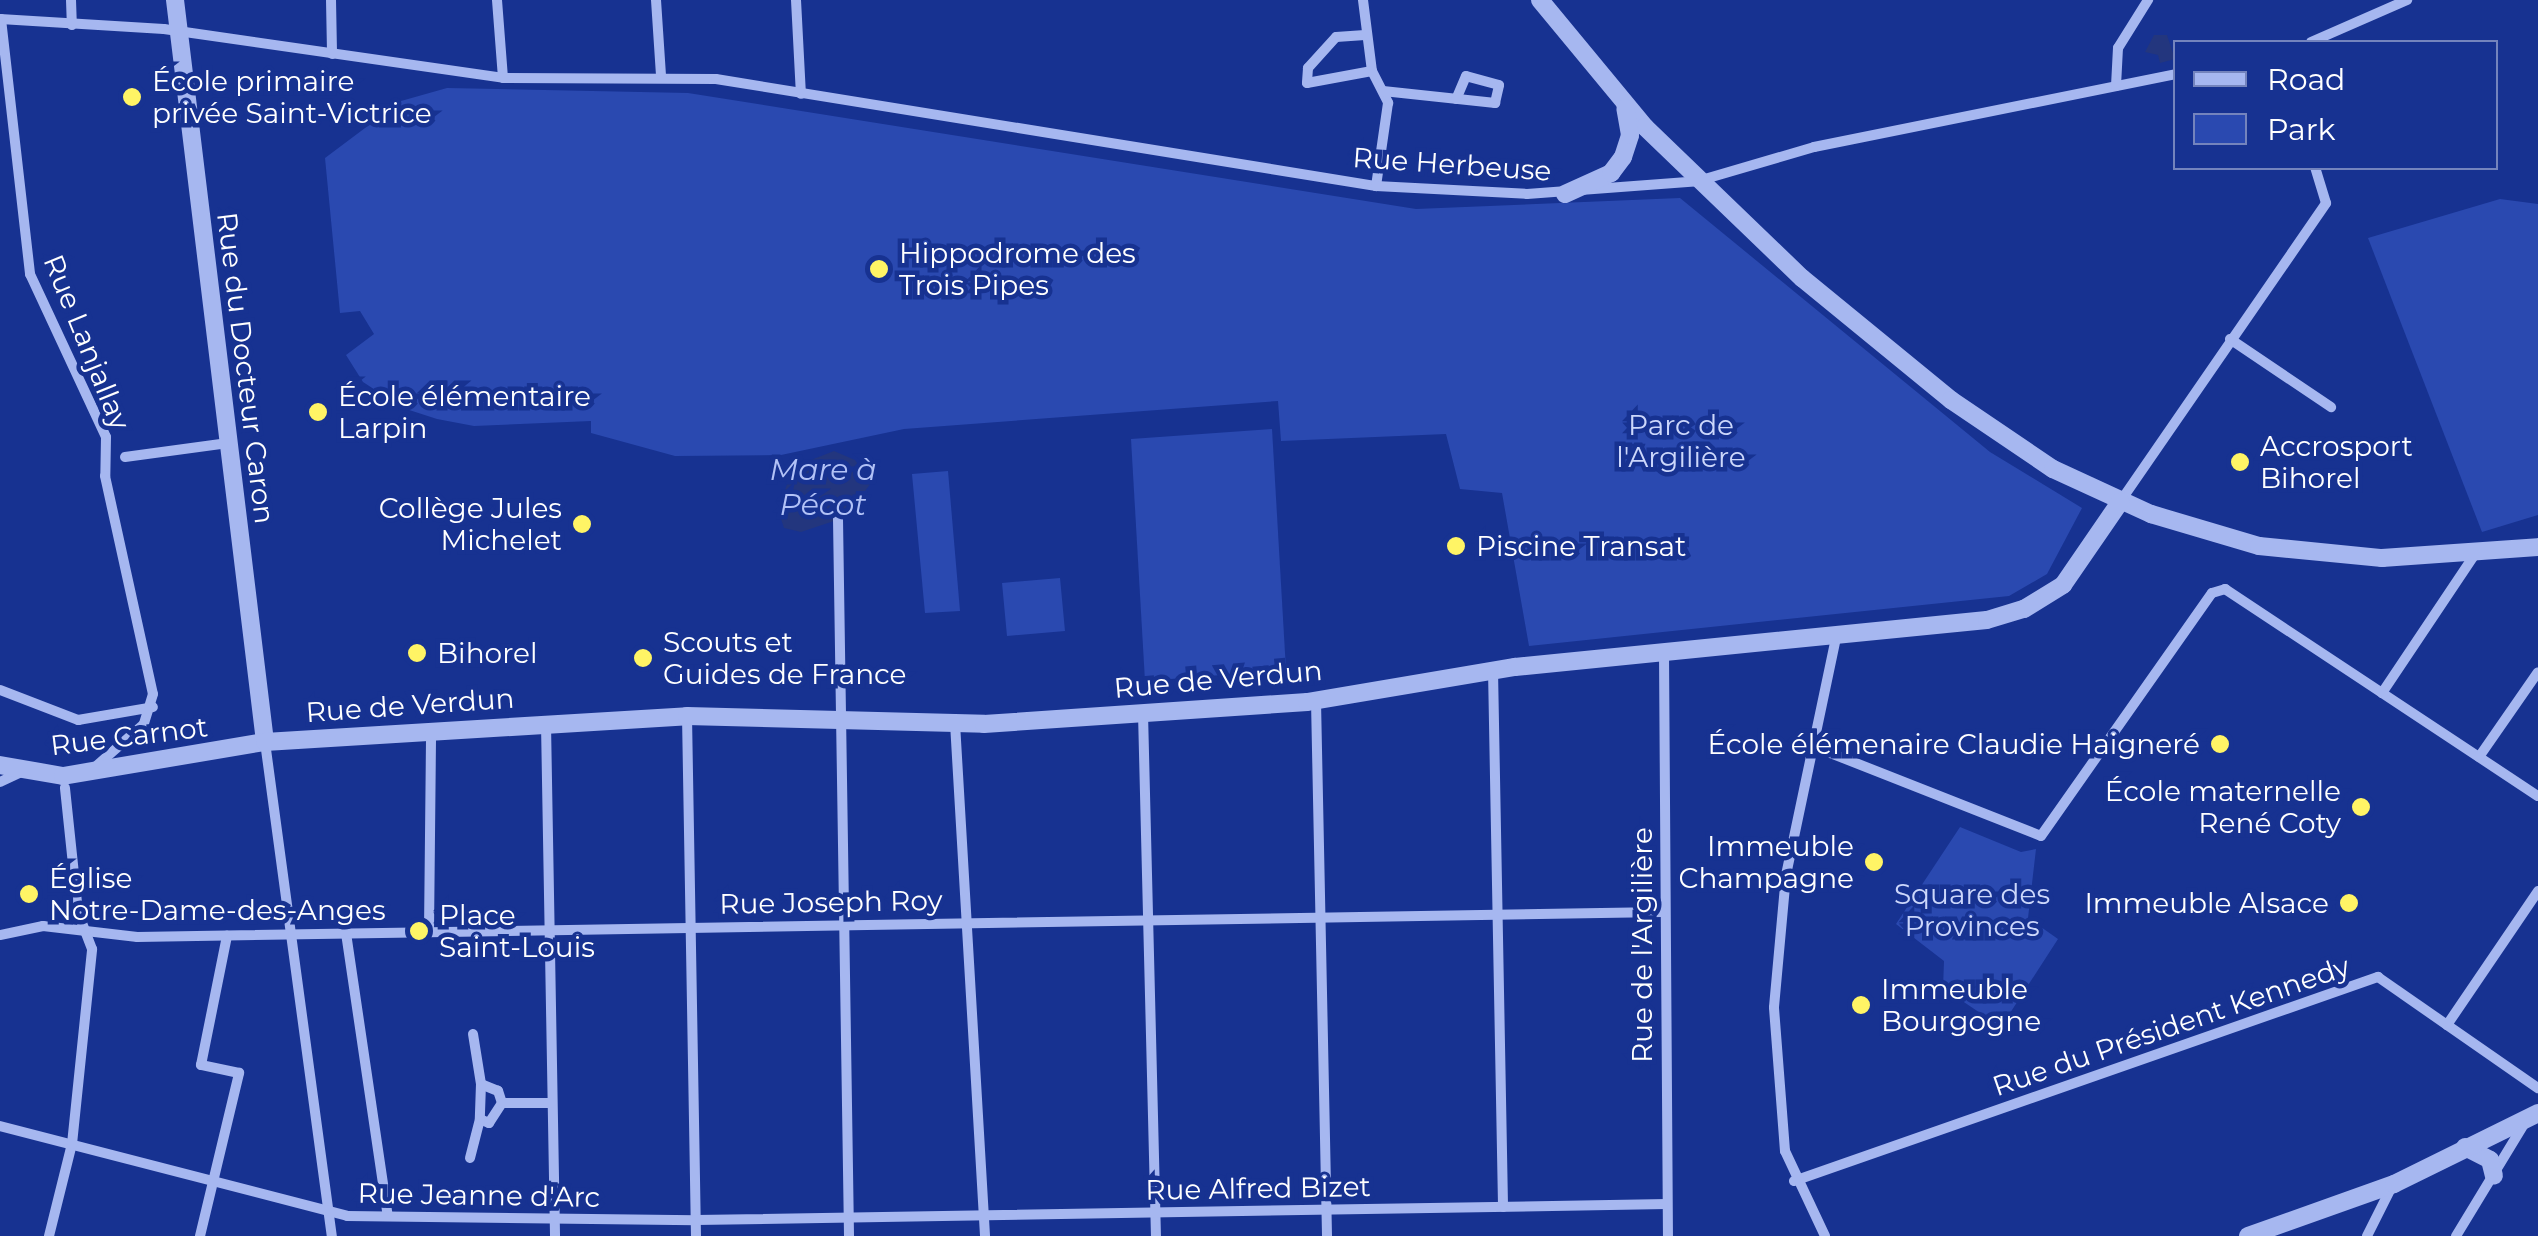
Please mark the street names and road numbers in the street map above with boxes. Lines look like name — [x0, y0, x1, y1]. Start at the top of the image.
street label: Rue Herbeuse — [1351, 140, 1553, 188]
street label: Rue du Docteur Caron — [210, 210, 282, 526]
street label: Rue Lanjallay — [37, 250, 137, 434]
street label: Rue de Verdun — [1112, 653, 1324, 705]
street label: Rue de Verdun — [305, 681, 515, 729]
street label: Rue Carnot — [48, 710, 210, 762]
street label: Rue de l'Argilière — [1625, 827, 1659, 1063]
street label: Rue Joseph Roy — [719, 883, 943, 921]
street label: Rue du Président Kennedy — [1988, 949, 2354, 1103]
street label: Rue Alfred Bizet — [1145, 1169, 1371, 1207]
street label: Rue Jeanne d'Arc — [357, 1176, 601, 1214]

